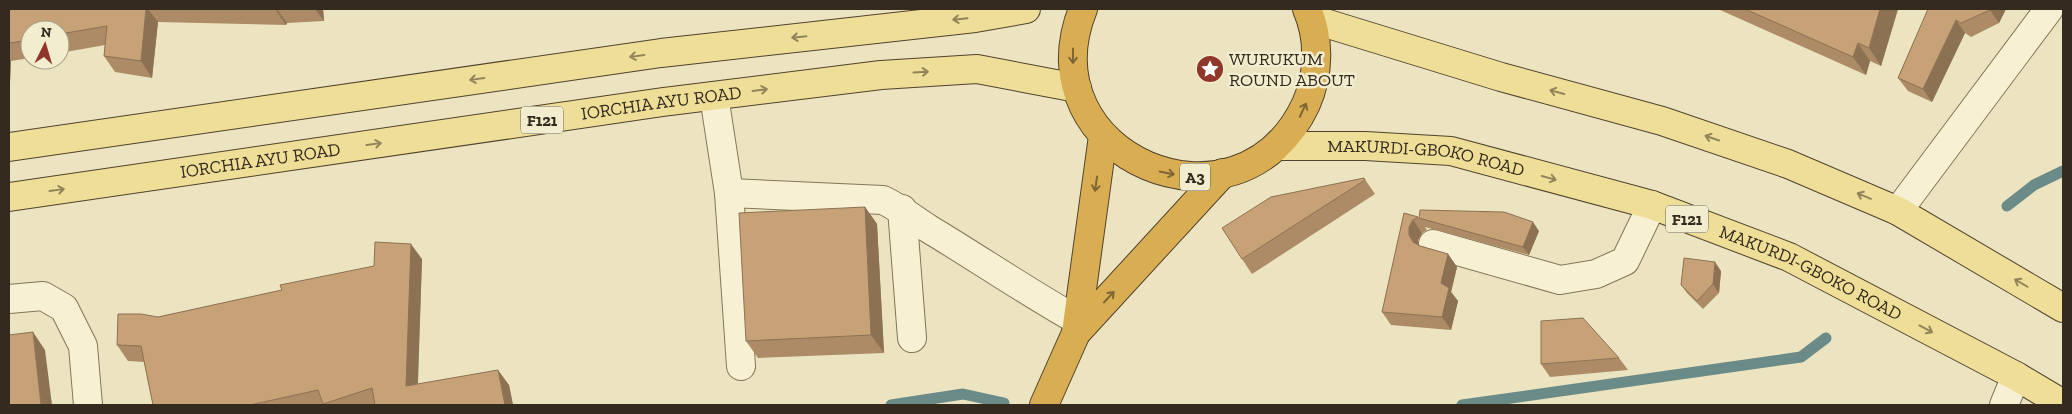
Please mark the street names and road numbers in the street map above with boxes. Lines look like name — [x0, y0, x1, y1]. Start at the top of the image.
street label: IORCHIA AYU ROAD — [580, 81, 743, 125]
road number: F121 — [521, 106, 563, 134]
street label: MAKURDI-GBOKO ROAD — [1327, 135, 1527, 181]
street label: IORCHIA AYU ROAD — [179, 138, 342, 183]
road number: A3 — [1180, 163, 1210, 190]
road number: F121 — [1666, 205, 1708, 232]
street label: MAKURDI-GBOKO ROAD — [1716, 221, 1906, 325]

